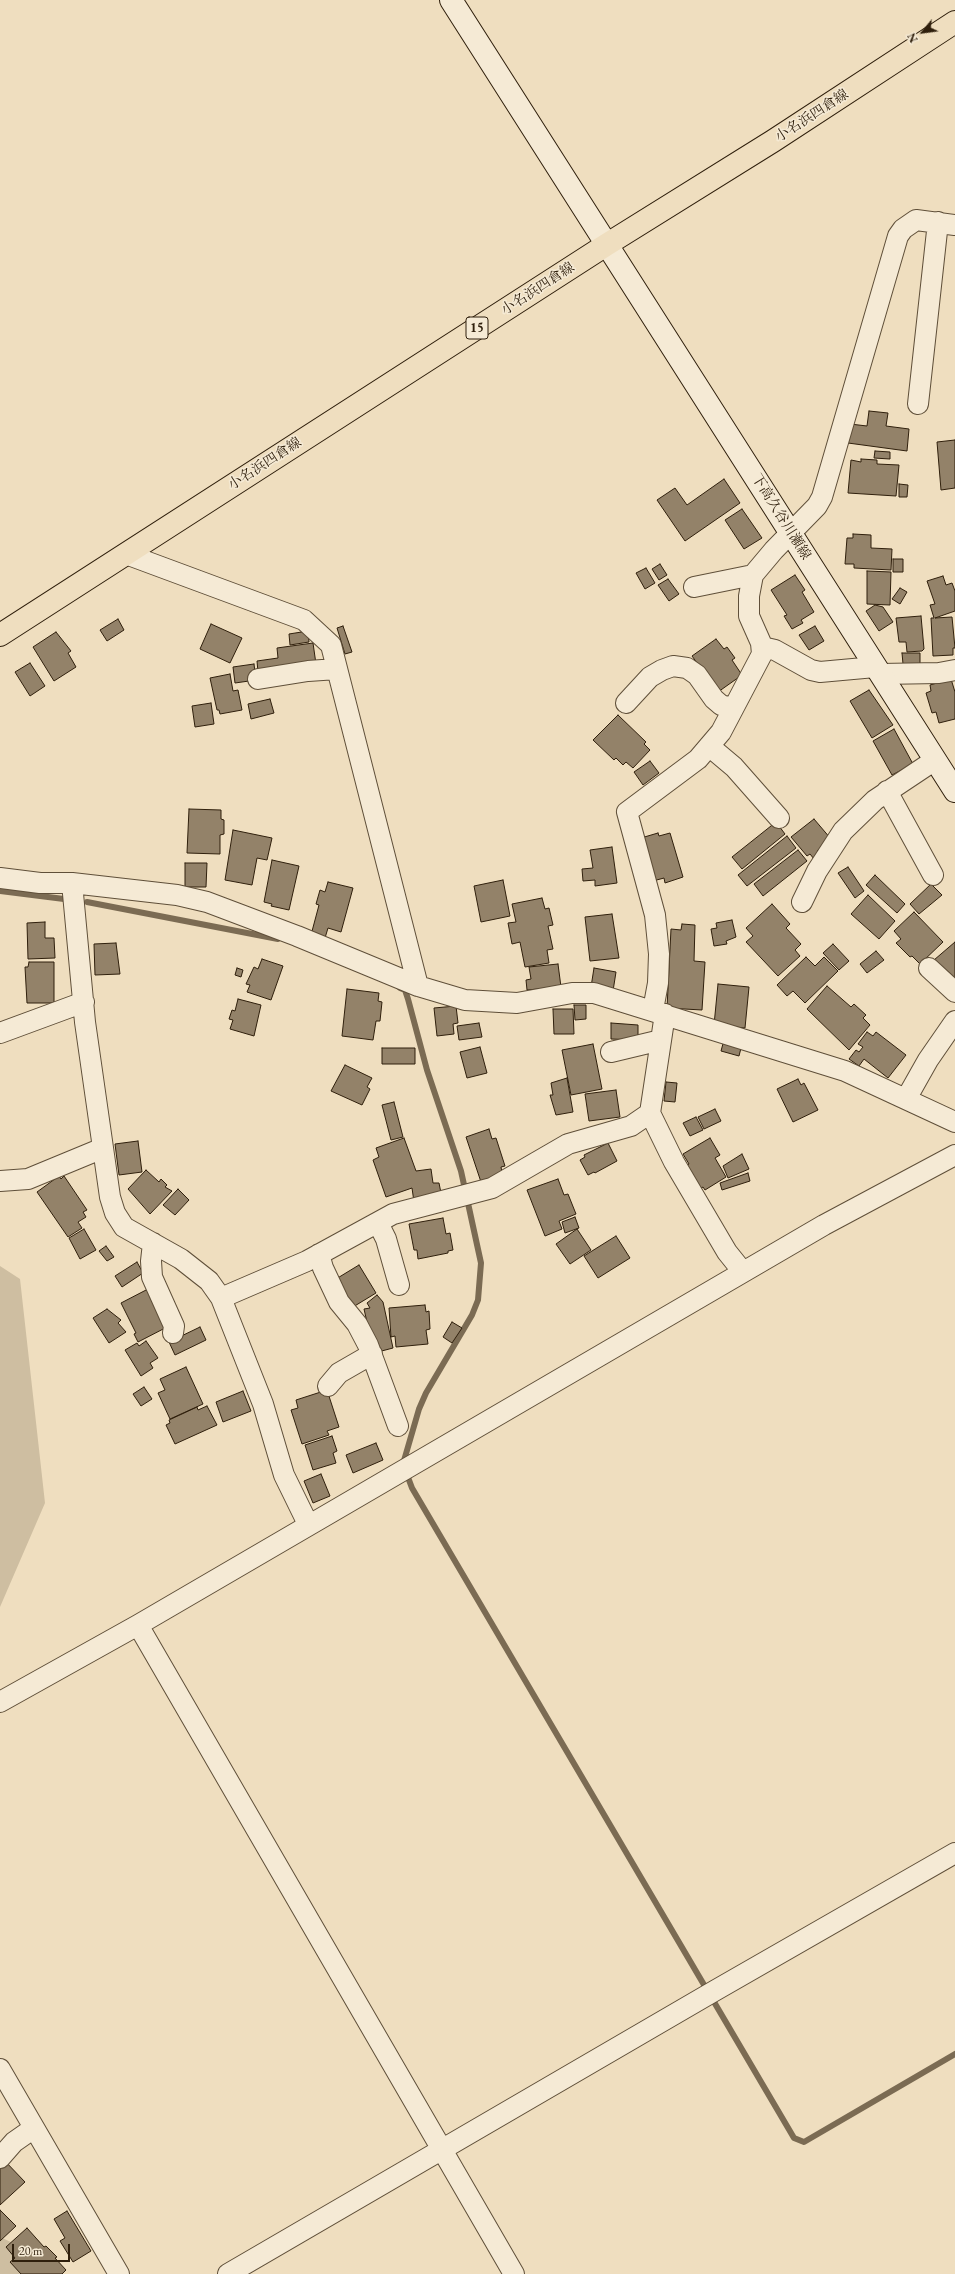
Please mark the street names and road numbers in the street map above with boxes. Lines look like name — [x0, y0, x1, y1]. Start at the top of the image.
street label: 小名浜四倉線 — [772, 86, 852, 146]
street label: 小名浜四倉線 — [498, 259, 578, 319]
road number: 15 — [466, 317, 488, 339]
street label: 小名浜四倉線 — [225, 434, 305, 494]
street label: 下高久谷川瀬線 — [748, 471, 814, 563]

